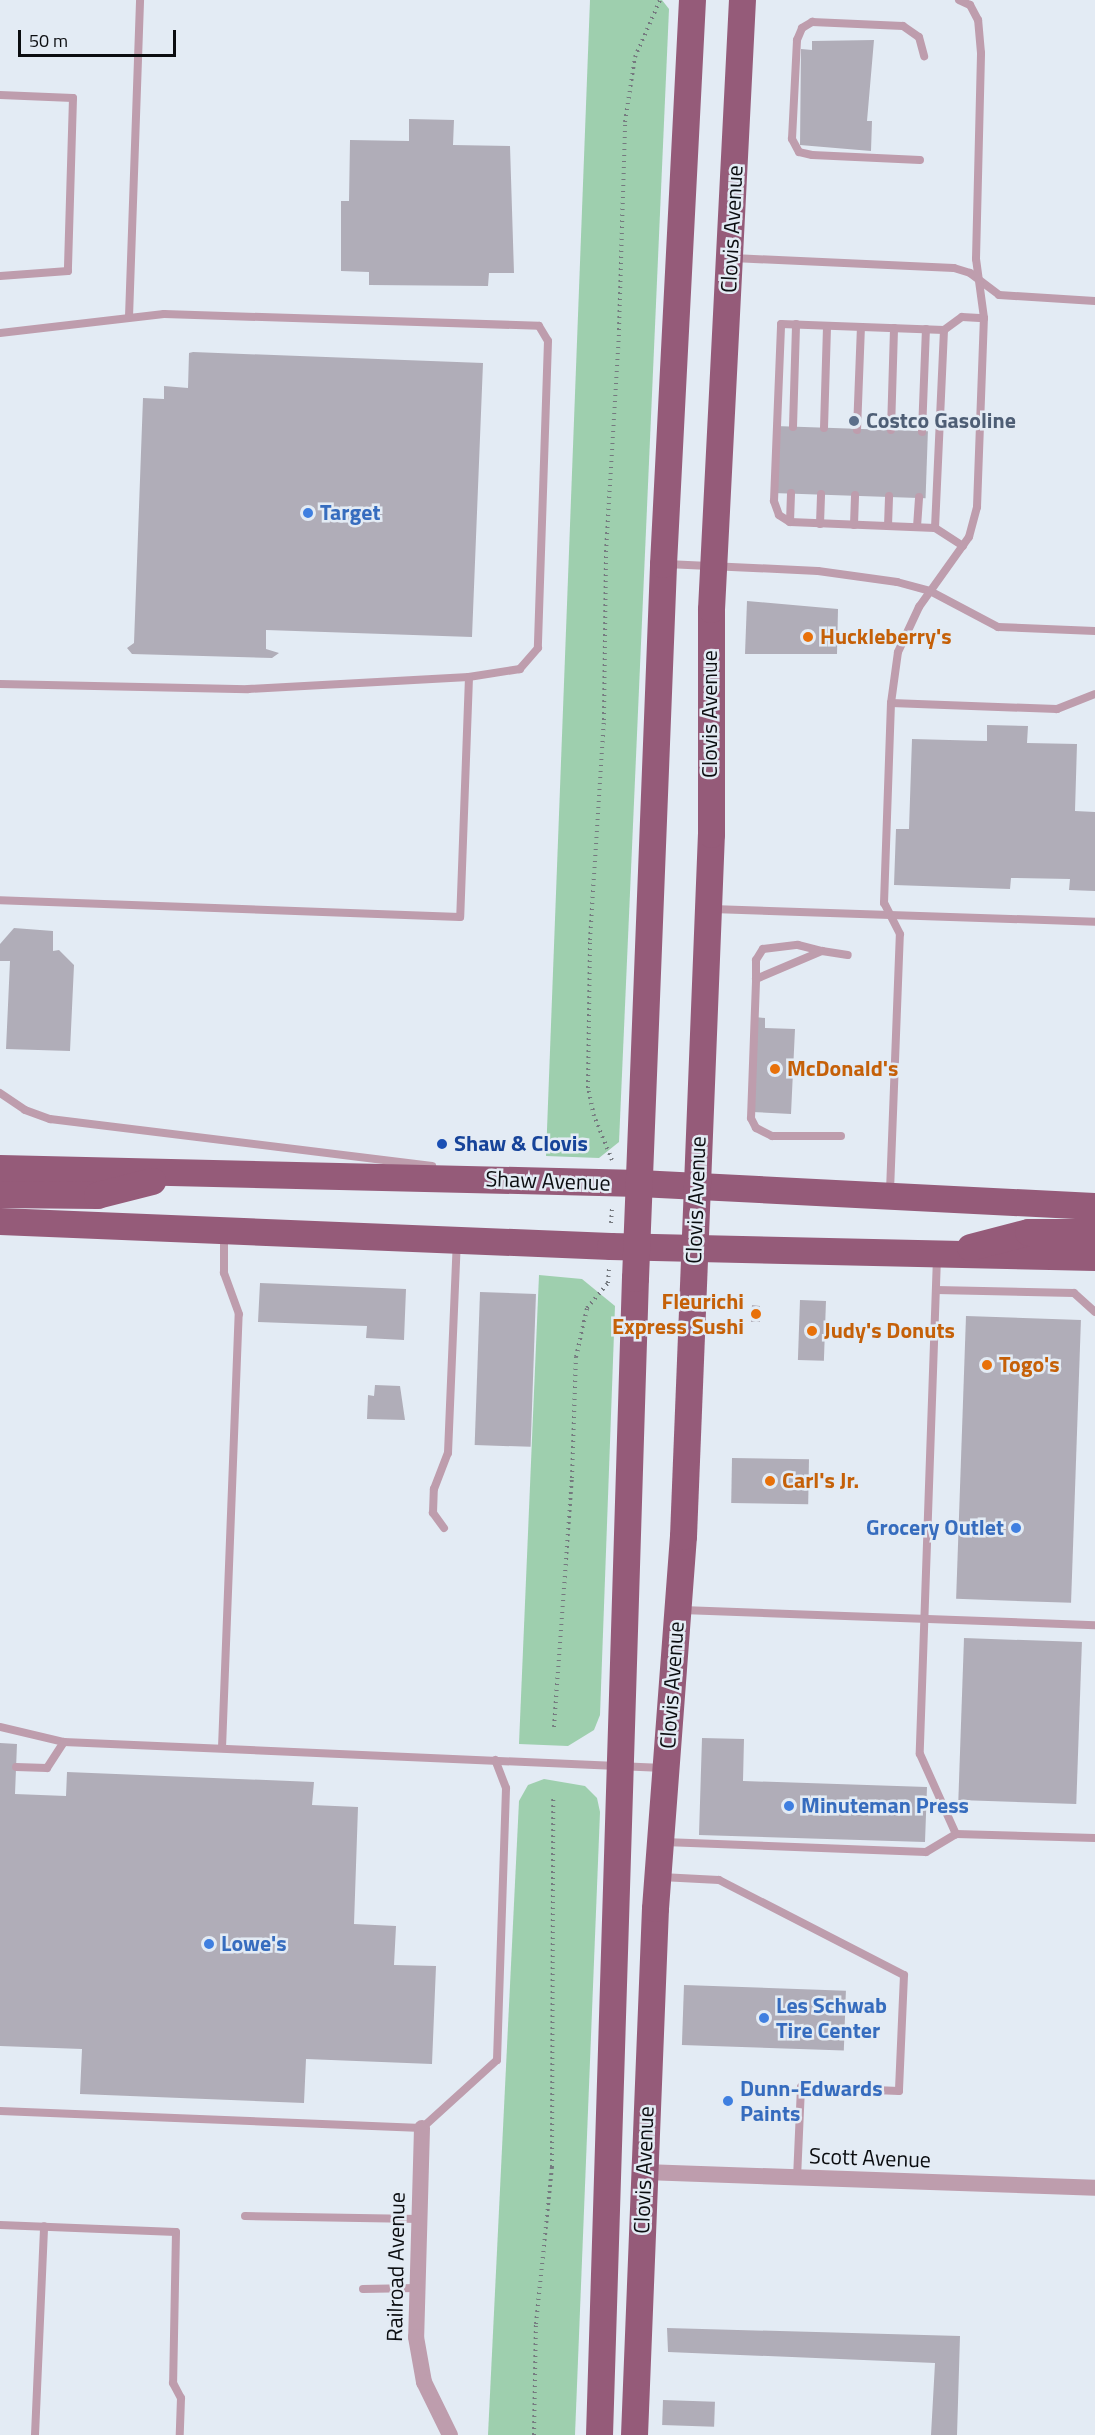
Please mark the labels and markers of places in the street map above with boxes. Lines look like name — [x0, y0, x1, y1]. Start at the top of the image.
place label: Costco Gasoline — [866, 408, 1016, 434]
marker: Costco Gasoline — [847, 414, 861, 428]
place label: Target — [320, 500, 380, 526]
marker: Target — [301, 506, 315, 520]
place label: Huckleberry's — [820, 624, 952, 650]
marker: Huckleberry's — [801, 630, 815, 644]
place label: McDonald's — [787, 1056, 898, 1082]
marker: McDonald's — [768, 1062, 782, 1076]
place label: Shaw & Clovis — [454, 1131, 588, 1157]
marker: Shaw & Clovis — [435, 1137, 449, 1151]
place label: Fleurichi Express Sushi — [612, 1288, 744, 1340]
marker: Fleurichi Express Sushi — [749, 1307, 763, 1321]
place label: Judy's Donuts — [824, 1318, 955, 1344]
marker: Judy's Donuts — [805, 1324, 819, 1338]
place label: Togo's — [999, 1352, 1060, 1378]
marker: Togo's — [980, 1358, 994, 1372]
place label: Carl's Jr. — [782, 1468, 859, 1494]
marker: Carl's Jr. — [763, 1474, 777, 1488]
place label: Grocery Outlet — [866, 1515, 1004, 1541]
marker: Grocery Outlet — [1009, 1521, 1023, 1535]
place label: Minuteman Press — [801, 1793, 969, 1819]
marker: Minuteman Press — [782, 1799, 796, 1813]
place label: Lowe's — [221, 1931, 287, 1957]
marker: Lowe's — [202, 1937, 216, 1951]
place label: Les Schwab Tire Center — [776, 1992, 887, 2044]
marker: Les Schwab Tire Center — [757, 2011, 771, 2025]
place label: Dunn-Edwards Paints — [740, 2075, 883, 2126]
marker: Dunn-Edwards Paints — [721, 2094, 735, 2108]

